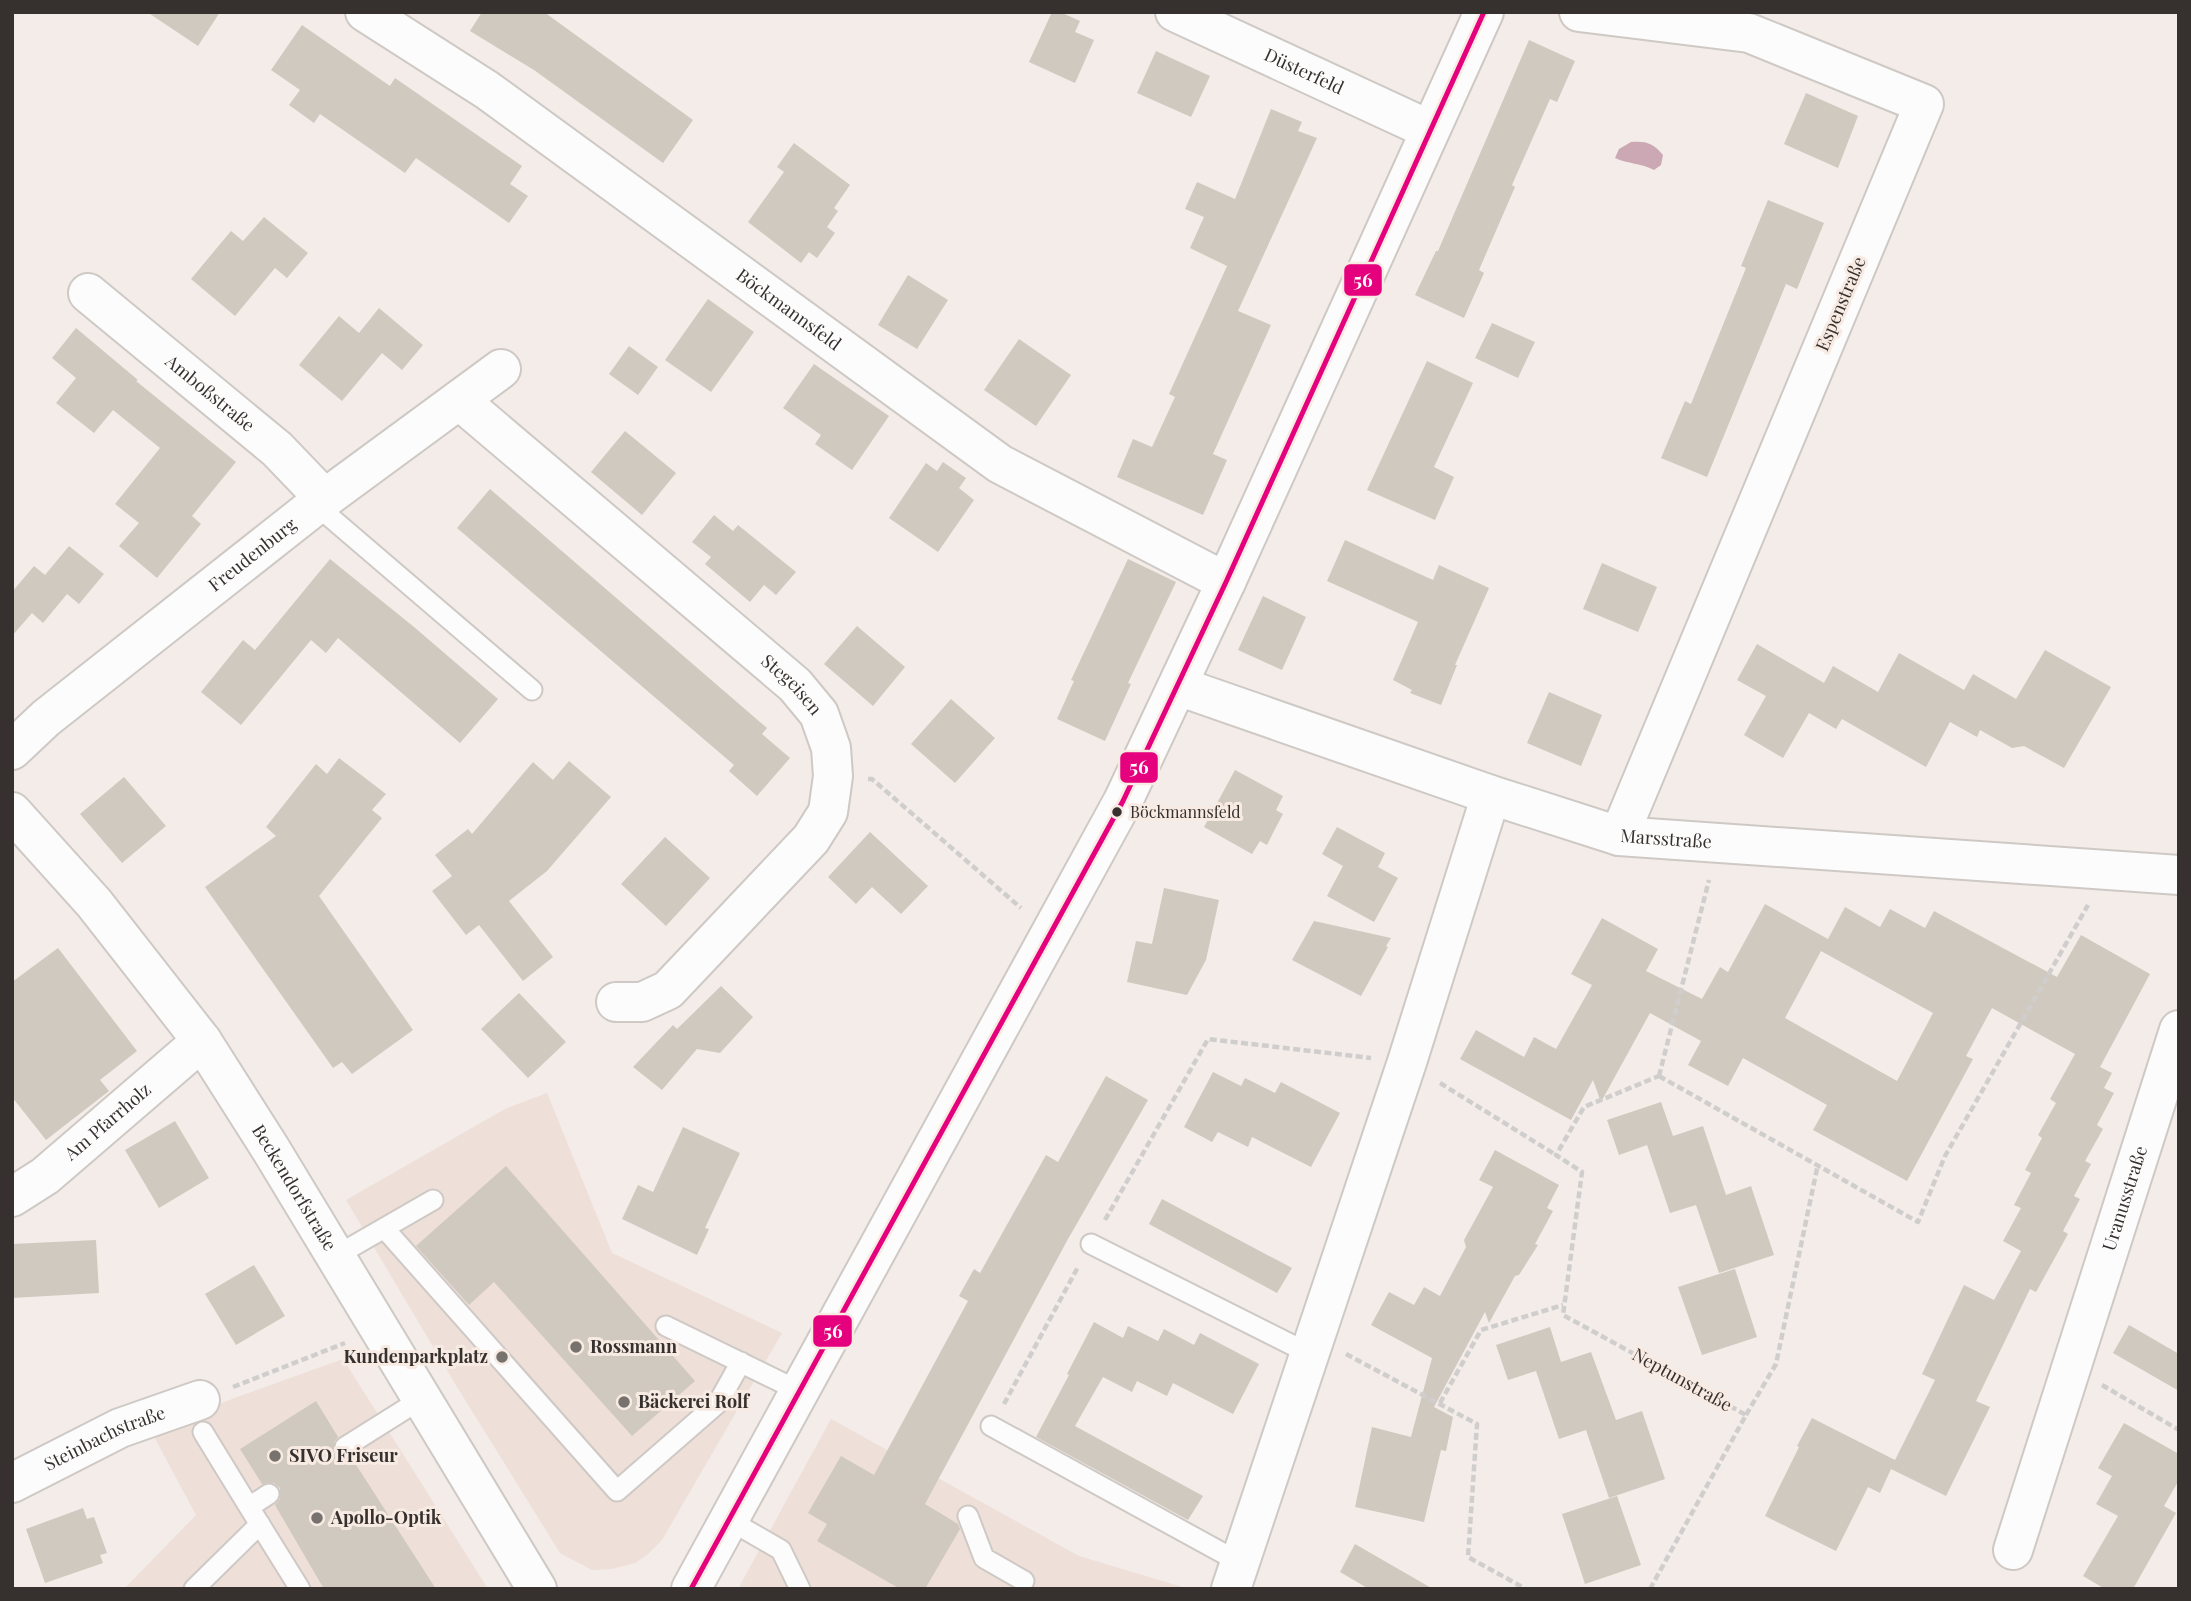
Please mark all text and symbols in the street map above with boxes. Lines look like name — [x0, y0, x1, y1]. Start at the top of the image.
street label: Düsterfeld — [1261, 42, 1348, 100]
street label: Espenstraße — [1809, 253, 1871, 354]
street label: Böckmannsfeld — [732, 263, 847, 356]
line badge: 56 — [1343, 263, 1383, 297]
text: 56 — [1353, 266, 1373, 292]
street label: Amboßstraße — [160, 348, 260, 437]
street label: Freudenburg — [203, 512, 302, 596]
street label: Stegeisen — [757, 649, 828, 720]
line badge: 56 — [1119, 751, 1159, 784]
text: 56 — [1129, 753, 1149, 779]
place label: Böckmannsfeld — [1130, 801, 1241, 822]
marker: Böckmannsfeld — [1110, 805, 1124, 819]
street label: Marsstraße — [1620, 823, 1713, 853]
street label: Am Pfarrholz — [58, 1077, 155, 1166]
street label: Beckendorfstraße — [247, 1120, 342, 1255]
street label: Uranusstraße — [2096, 1142, 2152, 1254]
line badge: 56 — [812, 1314, 853, 1348]
text: 56 — [823, 1317, 843, 1343]
place label: Rossmann — [590, 1334, 677, 1358]
marker: Rossmann — [568, 1339, 584, 1355]
street label: Neptunstraße — [1628, 1342, 1737, 1416]
place label: Kundenparkplatz — [343, 1344, 488, 1368]
marker: Kundenparkplatz — [494, 1349, 510, 1365]
place label: Bäckerei Rolf — [638, 1389, 751, 1413]
marker: Bäckerei Rolf — [616, 1394, 632, 1410]
street label: Steinbachstraße — [40, 1400, 168, 1476]
place label: SIVO Friseur — [289, 1443, 398, 1467]
marker: SIVO Friseur — [267, 1448, 283, 1464]
place label: Apollo-Optik — [330, 1505, 442, 1529]
marker: Apollo-Optik — [309, 1510, 325, 1526]

